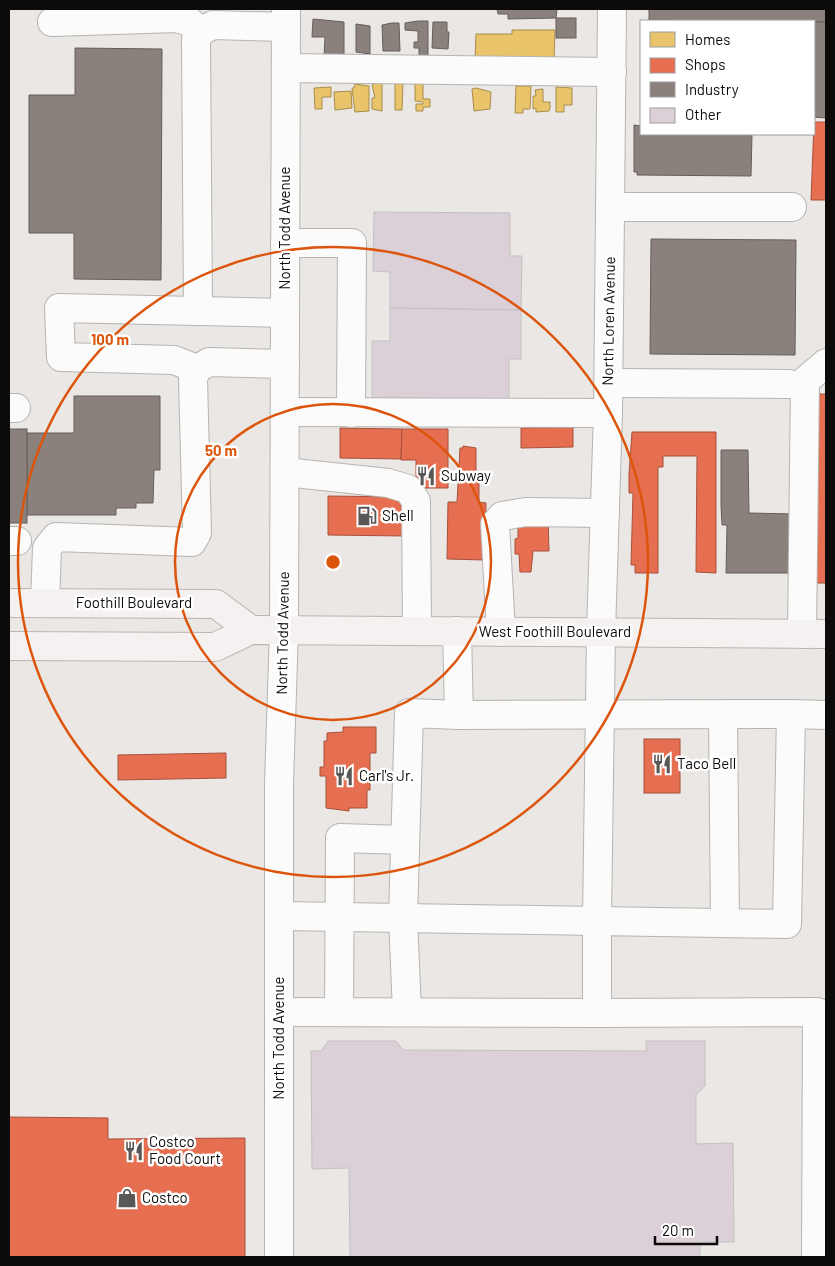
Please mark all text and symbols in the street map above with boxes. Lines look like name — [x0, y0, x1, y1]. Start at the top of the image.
legend — [640, 20, 815, 135]
text: Homes — [685, 30, 730, 48]
text: Shops — [685, 55, 725, 73]
text: Industry — [685, 80, 739, 98]
text: Other — [685, 105, 722, 123]
street label: North Todd Avenue — [275, 166, 293, 290]
street label: North Loren Avenue — [598, 256, 618, 386]
text: 100 m — [91, 330, 129, 348]
text: 50 m — [205, 441, 237, 459]
restaurant icon: Subway — [415, 465, 437, 487]
place label: Subway — [441, 466, 491, 484]
fuel station icon: Shell — [356, 505, 378, 527]
place label: Shell — [382, 506, 414, 524]
centre of rings — [324, 553, 342, 571]
street label: North Todd Avenue — [272, 571, 292, 695]
street label: Foothill Boulevard — [76, 593, 192, 611]
street label: West Foothill Boulevard — [479, 622, 631, 640]
restaurant icon: Taco Bell — [651, 753, 673, 775]
place label: Taco Bell — [677, 754, 736, 772]
restaurant icon: Carl's Jr. — [333, 765, 355, 787]
place label: Carl's Jr. — [359, 766, 414, 784]
street label: North Todd Avenue — [269, 976, 287, 1100]
place label: Costco Food Court — [149, 1132, 221, 1167]
restaurant icon: Costco Food Court — [123, 1140, 145, 1162]
shop icon: Costco — [116, 1187, 138, 1209]
place label: Costco — [142, 1188, 188, 1206]
scale bar — [655, 1214, 718, 1246]
text: 20 m — [662, 1221, 694, 1239]

